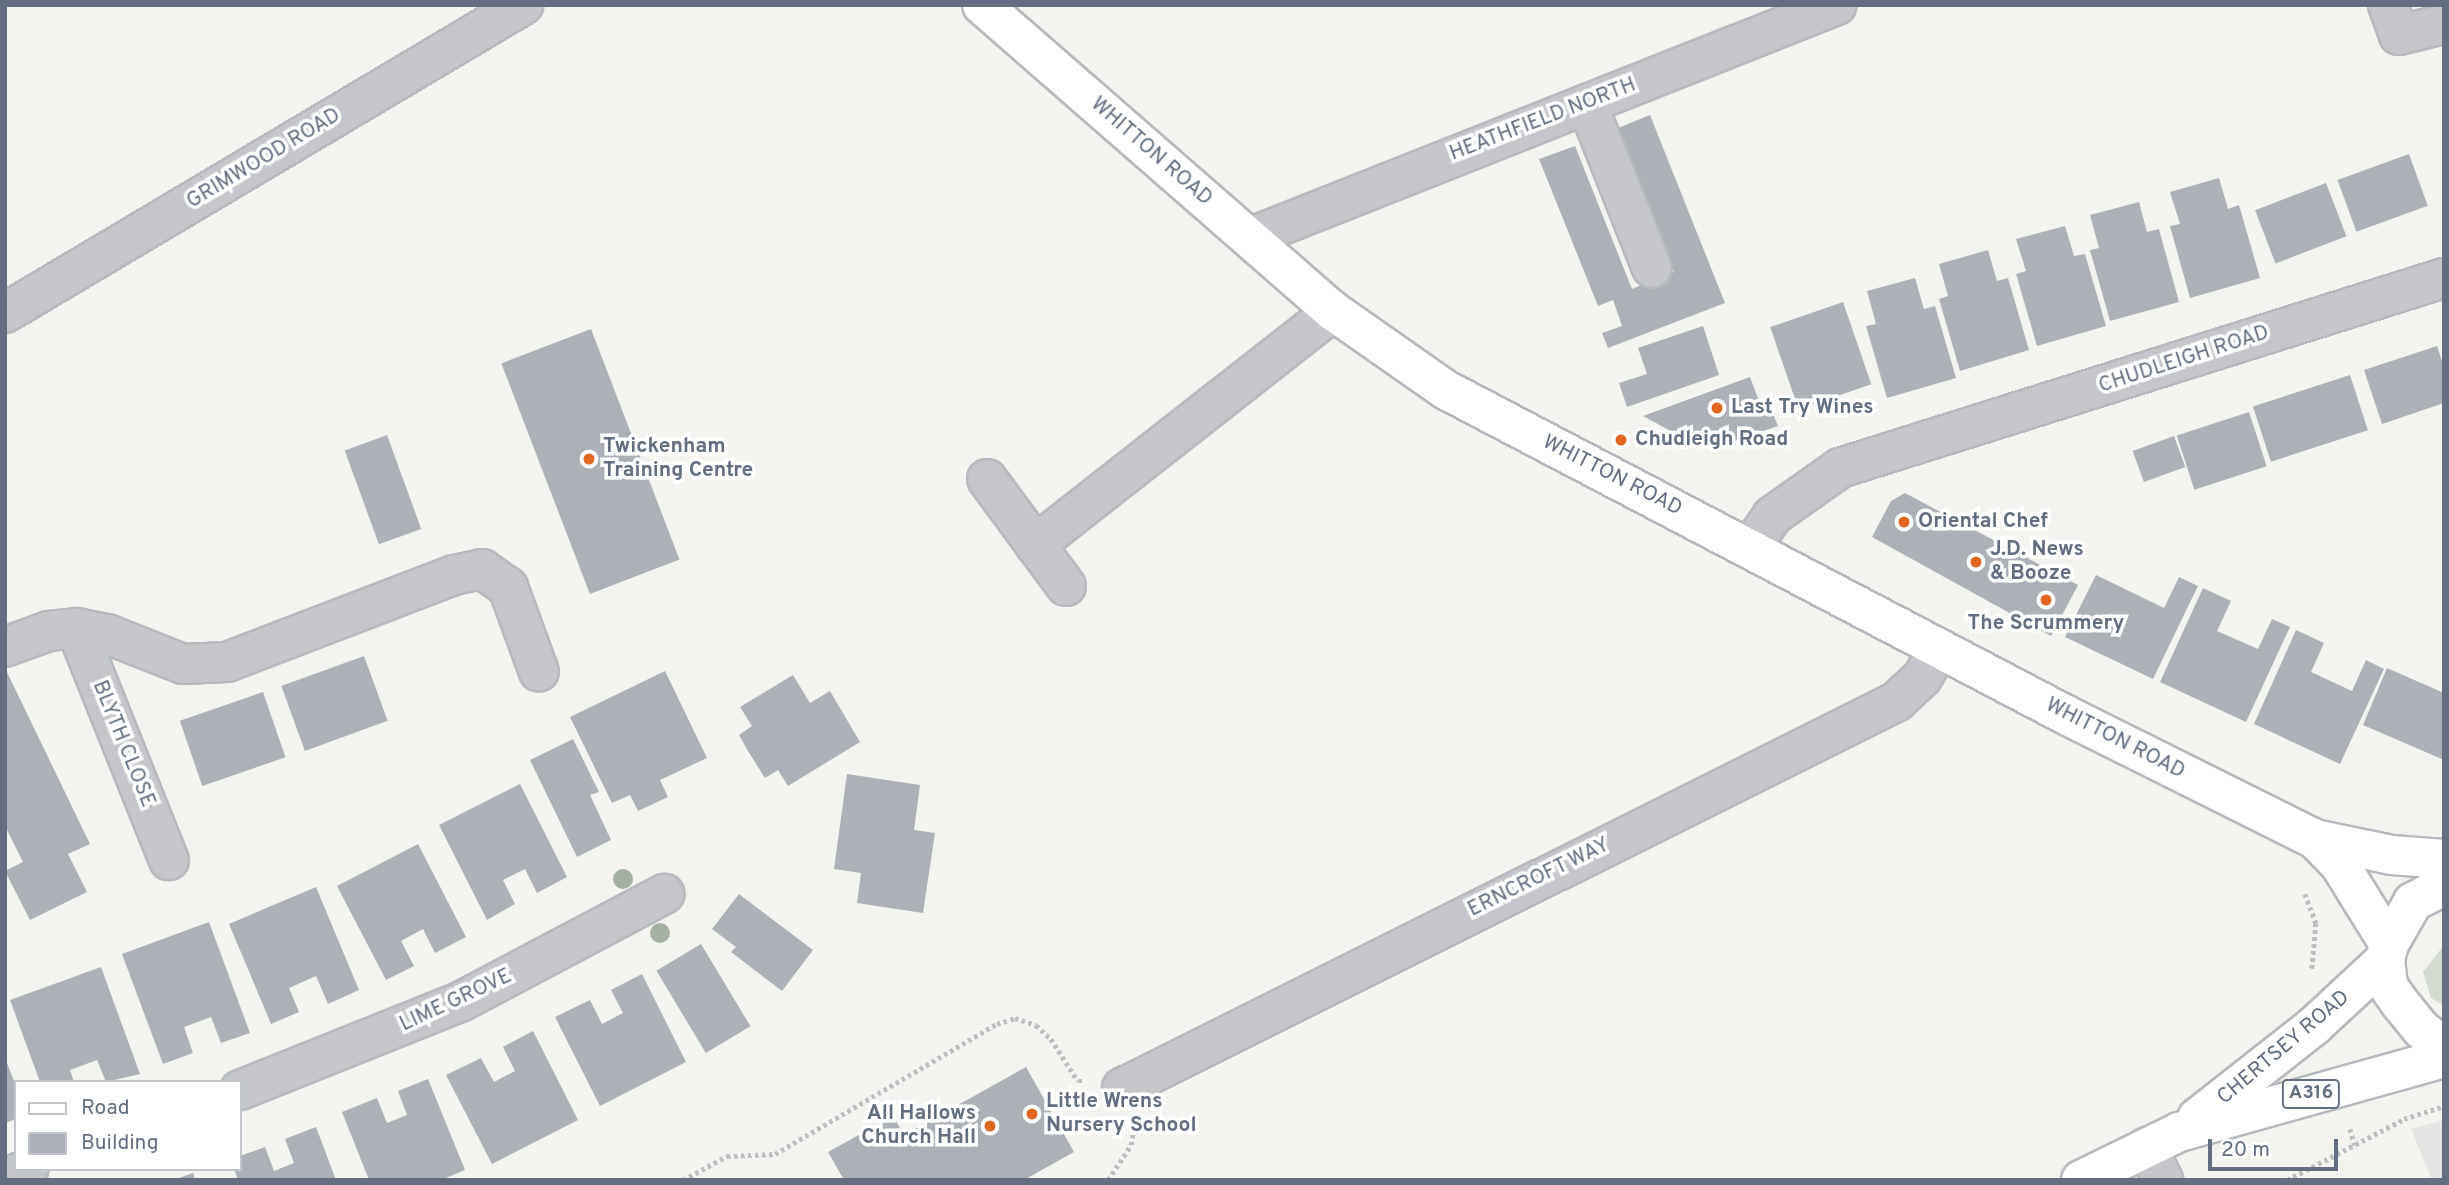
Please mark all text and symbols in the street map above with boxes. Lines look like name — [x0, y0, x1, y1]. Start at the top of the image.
street label: HEATHFIELD NORTH — [1446, 73, 1640, 167]
street label: WHITTON ROAD — [1085, 92, 1217, 212]
street label: GRIMWOOD ROAD — [183, 103, 345, 215]
street label: CHUDLEIGH ROAD — [2096, 321, 2272, 399]
place label: Last Try Wines — [1731, 395, 1874, 421]
marker: Last Try Wines — [1709, 400, 1725, 416]
place label: Chudleigh Road — [1635, 427, 1788, 453]
street label: WHITTON ROAD — [1538, 430, 1686, 522]
marker: Chudleigh Road — [1613, 432, 1629, 448]
place label: Twickenham Training Centre — [603, 434, 753, 484]
marker: Twickenham Training Centre — [581, 451, 597, 467]
place label: Oriental Chef — [1918, 509, 2048, 535]
marker: Oriental Chef — [1896, 514, 1912, 530]
place label: J.D. News & Booze — [1990, 537, 2084, 587]
marker: J.D. News & Booze — [1968, 554, 1984, 570]
marker: The Scrummery — [2038, 592, 2054, 608]
place label: The Scrummery — [1968, 611, 2124, 637]
street label: BLYTH CLOSE — [86, 677, 160, 811]
street label: WHITTON ROAD — [2041, 693, 2189, 785]
street label: ERNCROFT WAY — [1464, 833, 1614, 923]
street label: LIME GROVE — [396, 964, 516, 1038]
street label: CHERTSEY ROAD — [2212, 985, 2356, 1111]
road number: A316 — [2281, 1078, 2341, 1110]
legend — [14, 1080, 242, 1171]
place label: Little Wrens Nursery School — [1046, 1089, 1197, 1139]
text: Road — [81, 1095, 130, 1122]
place label: All Hallows Church Hall — [861, 1101, 976, 1151]
marker: Little Wrens Nursery School — [1024, 1106, 1040, 1122]
marker: All Hallows Church Hall — [982, 1118, 998, 1134]
scale bar — [2211, 1126, 2340, 1170]
text: Building — [81, 1130, 159, 1157]
text: 20 m — [2221, 1137, 2270, 1164]

